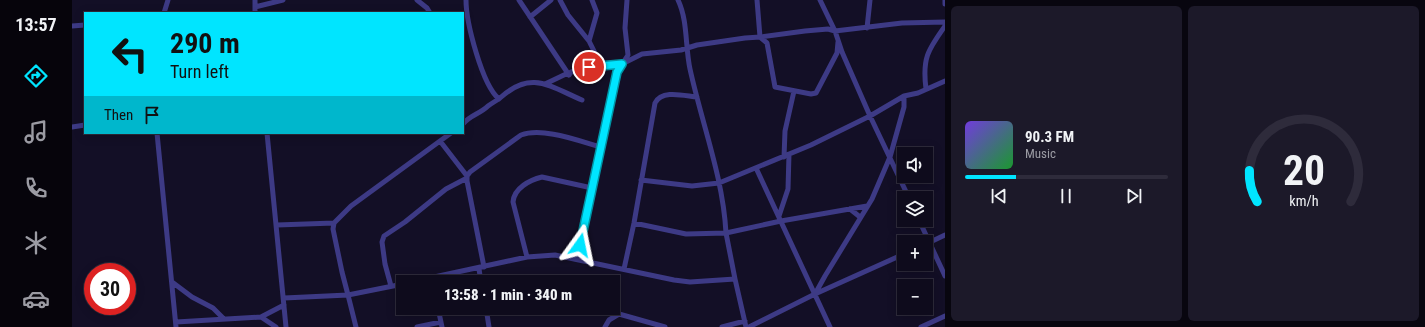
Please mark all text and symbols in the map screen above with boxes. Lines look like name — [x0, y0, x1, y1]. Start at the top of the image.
text: 13:57 — [15, 14, 57, 35]
text: 290 m — [170, 27, 240, 60]
icon: left — [104, 28, 156, 80]
pin — [572, 50, 606, 84]
icon: arrive — [578, 56, 600, 78]
text: Turn left — [170, 61, 229, 82]
icon: directions — [22, 62, 50, 90]
icon: arrive — [141, 104, 163, 126]
text: Then — [104, 106, 133, 124]
icon: music — [22, 118, 50, 146]
text: 90.3 FM — [1025, 128, 1074, 146]
text: 20 — [1282, 145, 1325, 194]
text: Music — [1025, 146, 1056, 161]
map controls — [897, 147, 933, 315]
button: sound — [897, 147, 933, 183]
icon: phone — [22, 174, 50, 202]
icon: previous — [988, 185, 1010, 207]
icon: pause — [1055, 185, 1077, 207]
icon: next — [1123, 185, 1145, 207]
button: layers — [897, 191, 933, 227]
text: km/h — [1289, 192, 1318, 208]
position arrow — [559, 224, 601, 266]
icon: climate — [22, 229, 50, 257]
button: + — [897, 235, 933, 271]
speed limit sign: 30 — [84, 263, 136, 315]
button: − — [897, 279, 933, 315]
icon: car — [22, 285, 50, 313]
text: 13:58 · 1 min · 340 m — [444, 286, 572, 304]

